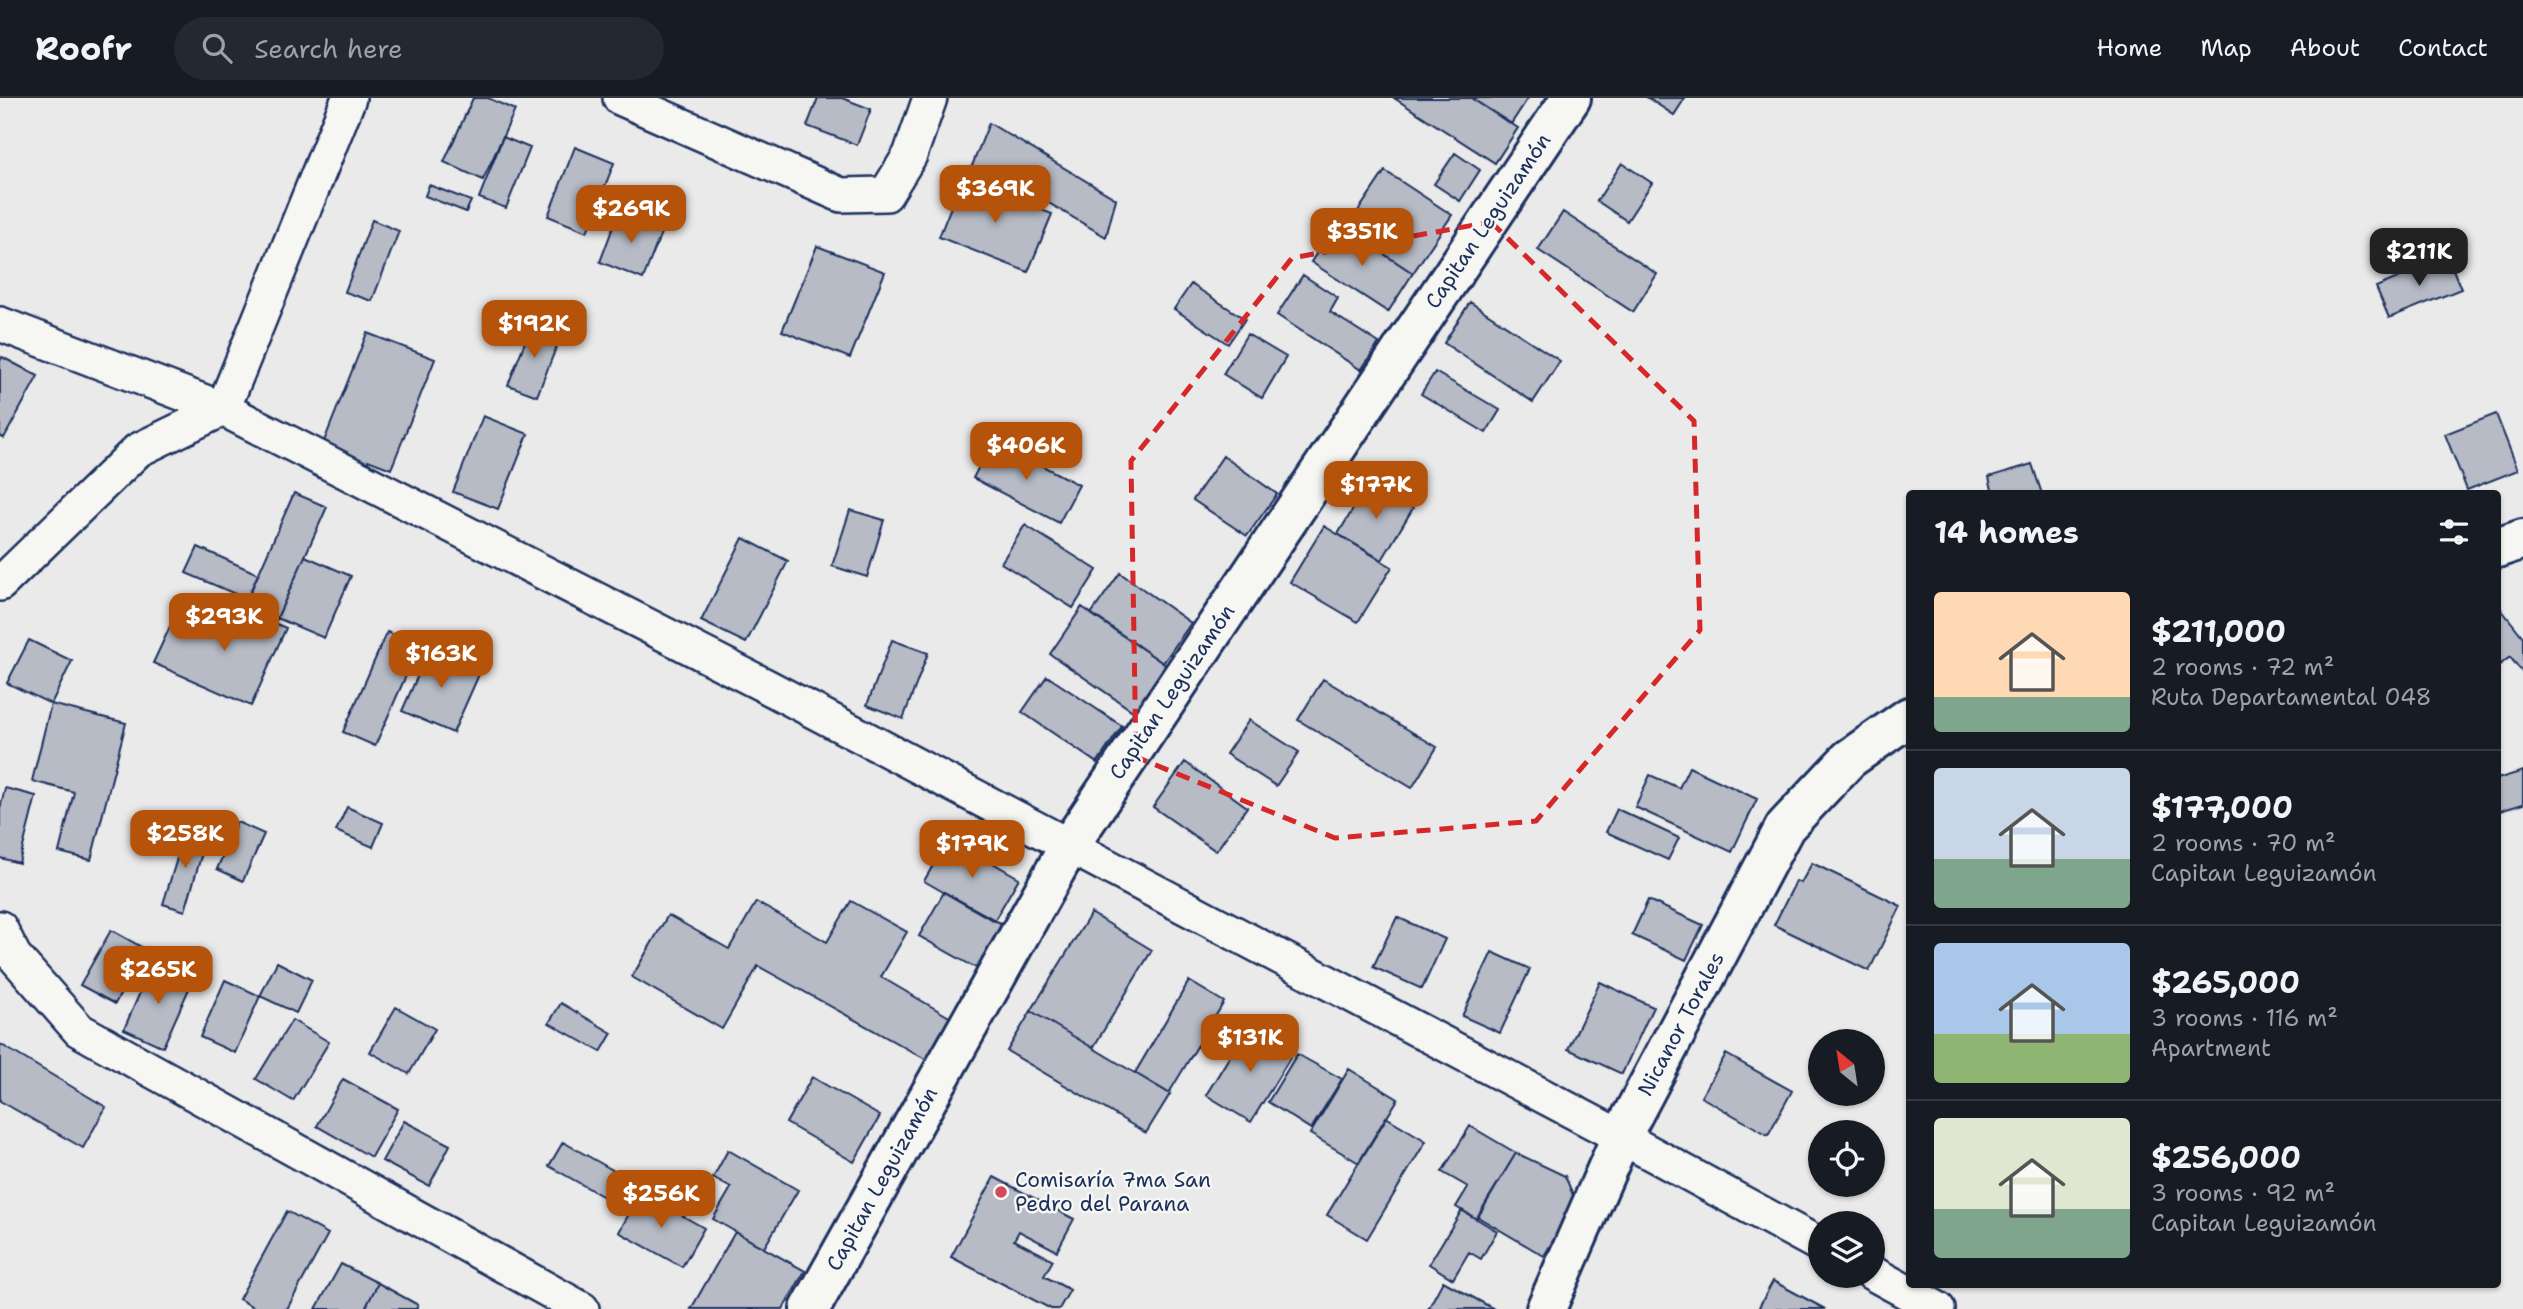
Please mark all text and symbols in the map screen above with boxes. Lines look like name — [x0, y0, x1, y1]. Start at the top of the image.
search box — [174, 17, 664, 80]
text: Roofr — [35, 26, 132, 71]
icon: search — [198, 29, 236, 67]
text: Search here — [254, 31, 403, 66]
text: Home — [2096, 32, 2162, 64]
text: Map — [2200, 32, 2252, 64]
text: About — [2290, 32, 2360, 64]
text: Contact — [2398, 32, 2488, 64]
street label: Capitan Leguizamón — [1419, 128, 1557, 314]
pin: $369K — [946, 166, 1044, 225]
text: $369K — [956, 173, 1034, 203]
pin: $269K — [582, 186, 680, 245]
text: $269K — [592, 193, 670, 223]
pin: $351K — [1313, 208, 1411, 268]
text: $351K — [1326, 216, 1398, 246]
pin: $211K — [2370, 228, 2468, 288]
text: $211K — [2386, 236, 2452, 266]
pin: $192K — [485, 300, 583, 360]
text: $192K — [498, 308, 570, 338]
pin: $406K — [977, 422, 1075, 482]
text: $406K — [986, 430, 1066, 460]
pin: $177K — [1327, 462, 1425, 521]
text: $177K — [1340, 469, 1412, 499]
text: 14 homes — [1934, 512, 2079, 553]
icon: filters — [2435, 513, 2473, 551]
pin: $293K — [175, 594, 273, 653]
street label: Capitan Leguizamón — [1103, 599, 1241, 785]
text: $293K — [185, 601, 263, 631]
text: $211,000 — [2151, 611, 2286, 652]
icon: home — [1990, 620, 2074, 704]
pin: $163K — [392, 630, 490, 690]
text: $163K — [405, 638, 477, 668]
text: 2 rooms · 72 m² — [2151, 652, 2334, 682]
text: Ruta Departamental 048 — [2151, 682, 2432, 712]
text: $177,000 — [2151, 787, 2293, 828]
icon: home — [1990, 796, 2074, 880]
pin: $258K — [136, 810, 234, 870]
text: $258K — [146, 818, 224, 848]
pin: $179K — [923, 820, 1021, 880]
text: $179K — [936, 828, 1008, 858]
text: 2 rooms · 70 m² — [2151, 828, 2336, 858]
text: Capitan Leguizamón — [2151, 858, 2377, 888]
pin: $265K — [109, 946, 207, 1006]
street label: Nicanor Torales — [1631, 947, 1731, 1101]
text: $265K — [120, 954, 196, 984]
text: $265,000 — [2151, 962, 2300, 1003]
icon: home — [1990, 971, 2074, 1055]
text: 3 rooms · 116 m² — [2151, 1003, 2338, 1033]
pin: $131K — [1201, 1014, 1299, 1074]
text: $131K — [1217, 1022, 1283, 1052]
north arrow — [1808, 1029, 1885, 1106]
map controls — [1808, 1029, 1885, 1288]
text: Apartment — [2151, 1033, 2271, 1063]
street label: Capitan Leguizamón — [820, 1082, 944, 1276]
button: locate — [1808, 1120, 1885, 1197]
text: $256,000 — [2151, 1137, 2301, 1178]
icon: home — [1990, 1146, 2074, 1230]
place label: Comisaría 7ma San Pedro del Parana — [1015, 1166, 1211, 1218]
pin: $256K — [612, 1170, 710, 1230]
text: $256K — [622, 1178, 700, 1208]
text: 3 rooms · 92 m² — [2151, 1178, 2335, 1208]
marker: Comisaría 7ma San Pedro del Parana — [993, 1184, 1009, 1200]
text: Capitan Leguizamón — [2151, 1208, 2377, 1238]
button: layers — [1808, 1211, 1885, 1288]

